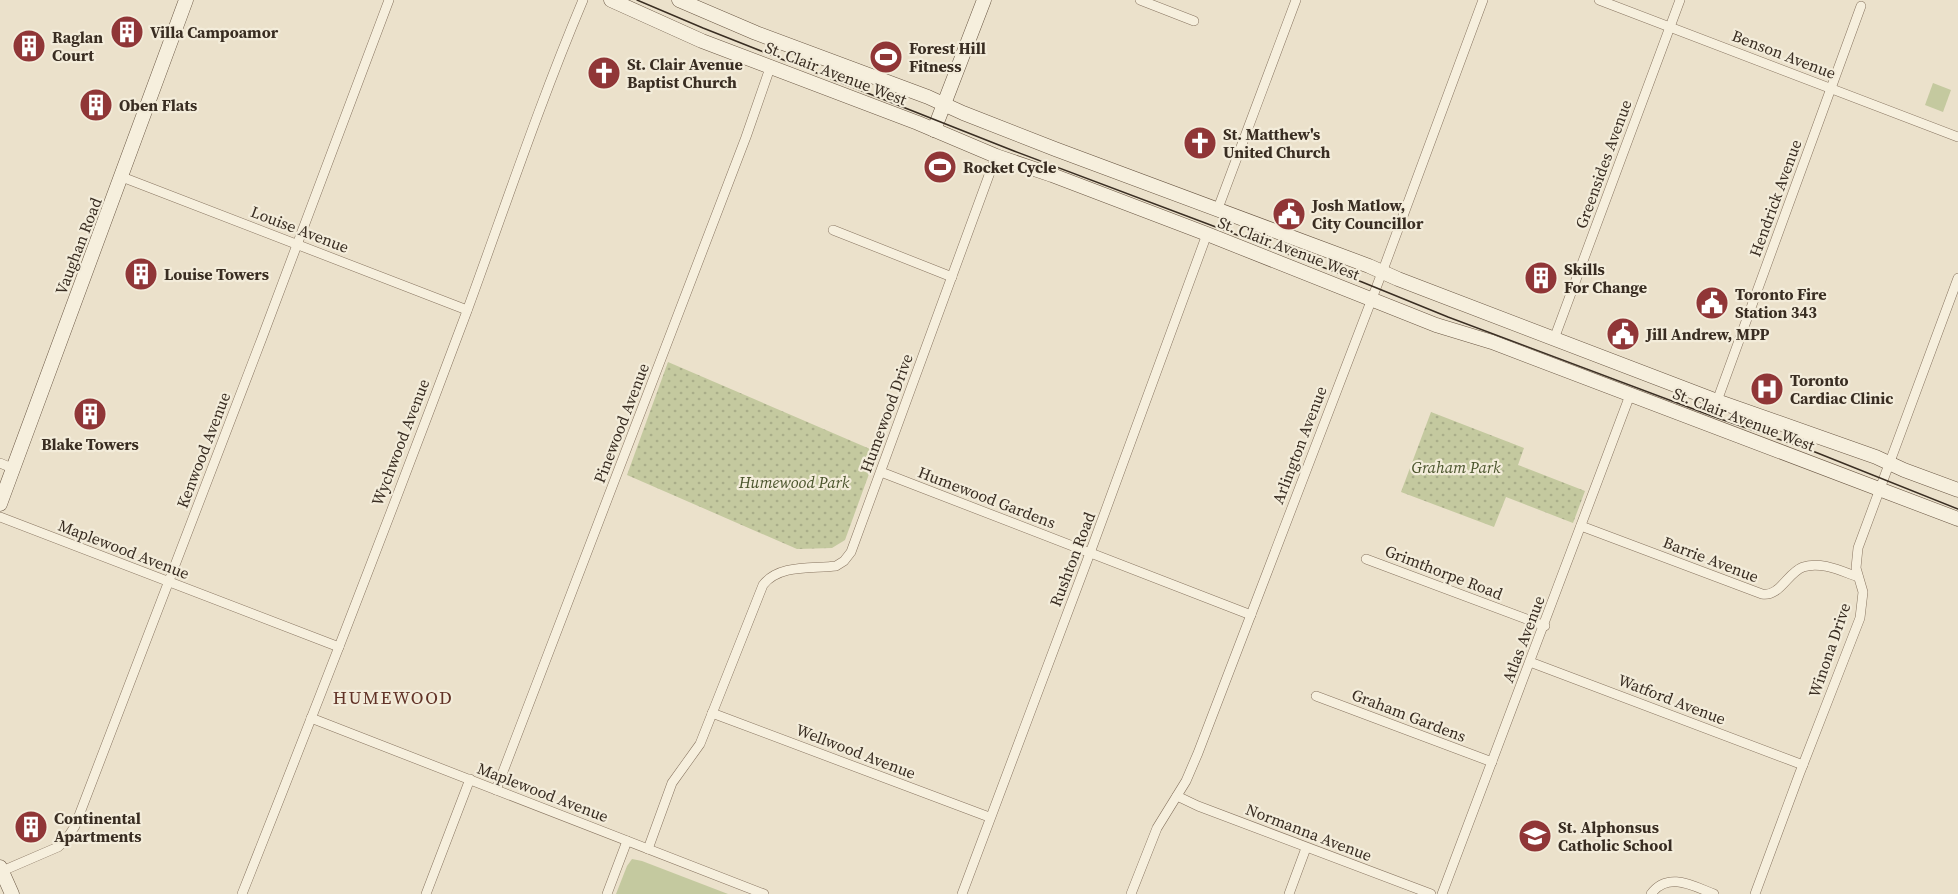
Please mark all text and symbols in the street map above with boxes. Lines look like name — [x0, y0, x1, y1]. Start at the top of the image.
building icon: Villa Campoamor — [109, 14, 145, 50]
place label: Villa Campoamor — [150, 21, 279, 43]
street label: Benson Avenue — [1729, 24, 1839, 84]
place label: Raglan Court — [52, 26, 103, 66]
building icon: Raglan Court — [11, 28, 47, 64]
street label: St. Clair Avenue West — [762, 36, 911, 110]
place label: Forest Hill Fitness — [909, 37, 986, 77]
sports icon: Forest Hill Fitness — [868, 39, 904, 75]
place label: St. Clair Avenue Baptist Church — [627, 53, 743, 93]
church icon: St. Clair Avenue Baptist Church — [586, 55, 622, 91]
building icon: Oben Flats — [78, 87, 114, 123]
place label: Oben Flats — [119, 94, 197, 116]
street label: Greensides Avenue — [1569, 96, 1637, 232]
place label: St. Matthew's United Church — [1223, 123, 1331, 163]
church icon: St. Matthew's United Church — [1182, 125, 1218, 161]
street label: Hendrick Avenue — [1744, 136, 1806, 260]
sports icon: Rocket Cycle — [922, 149, 958, 185]
place label: Rocket Cycle — [963, 156, 1056, 178]
street label: Vaughan Road — [49, 194, 107, 298]
place label: Josh Matlow, City Councillor — [1311, 194, 1424, 234]
public building icon: Josh Matlow, City Councillor — [1271, 196, 1307, 232]
street label: Louise Avenue — [248, 200, 352, 258]
street label: St. Clair Avenue West — [1215, 211, 1364, 285]
building icon: Louise Towers — [123, 256, 159, 292]
place label: Skills For Change — [1564, 258, 1647, 298]
building icon: Skills For Change — [1523, 260, 1559, 296]
place label: Louise Towers — [164, 263, 269, 285]
place label: Toronto Fire Station 343 — [1735, 283, 1827, 323]
public building icon: Toronto Fire Station 343 — [1694, 285, 1730, 321]
public building icon: Jill Andrew, MPP — [1605, 316, 1641, 352]
place label: Jill Andrew, MPP — [1645, 323, 1770, 345]
street label: Humewood Drive — [854, 351, 918, 475]
street label: Pinewood Avenue — [588, 360, 654, 486]
place label: Toronto Cardiac Clinic — [1790, 369, 1894, 409]
hospital icon: Toronto Cardiac Clinic — [1749, 371, 1785, 407]
street label: Wychwood Avenue — [366, 375, 434, 509]
street label: St. Clair Avenue West — [1670, 382, 1819, 456]
street label: Arlington Avenue — [1266, 383, 1332, 507]
street label: Kenwood Avenue — [171, 389, 235, 511]
building icon: Blake Towers — [72, 396, 108, 432]
place label: Blake Towers — [41, 433, 139, 455]
park label: Graham Park — [1412, 456, 1501, 478]
street label: Humewood Gardens — [915, 461, 1059, 533]
park label: Humewood Park — [738, 471, 850, 493]
street label: Rushton Road — [1044, 509, 1100, 609]
street label: Maplewood Avenue — [55, 514, 193, 584]
street label: Barrie Avenue — [1660, 531, 1762, 587]
street label: Grimthorpe Road — [1382, 539, 1506, 605]
street label: Atlas Avenue — [1496, 592, 1550, 686]
street label: Winona Drive — [1803, 600, 1855, 700]
street label: Watford Avenue — [1615, 668, 1729, 730]
street label: Graham Gardens — [1349, 683, 1469, 747]
district label: HUMEWOOD — [333, 685, 453, 710]
street label: Wellwood Avenue — [793, 718, 919, 784]
street label: Maplewood Avenue — [474, 757, 612, 827]
street label: Normanna Avenue — [1243, 798, 1375, 866]
place label: Continental Apartments — [54, 807, 141, 847]
building icon: Continental Apartments — [13, 809, 49, 845]
place label: St. Alphonsus Catholic School — [1558, 816, 1673, 856]
school or university icon: St. Alphonsus Catholic School — [1517, 818, 1553, 854]

